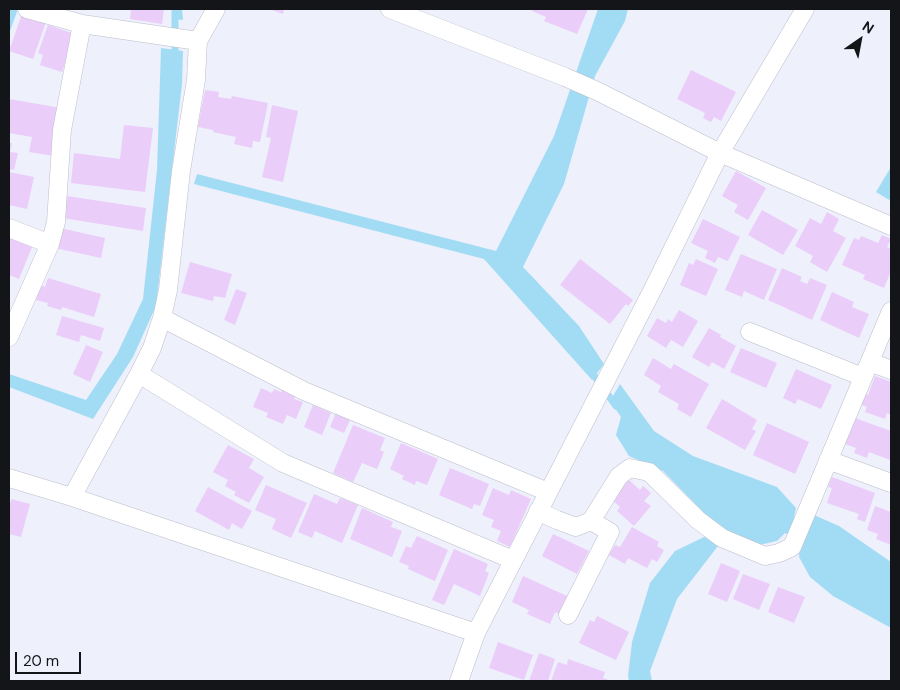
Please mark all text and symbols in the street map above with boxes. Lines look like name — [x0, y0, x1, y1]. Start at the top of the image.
north arrow — [835, 15, 885, 65]
text: N — [859, 17, 877, 38]
scale bar — [18, 642, 84, 674]
text: 20 m — [23, 651, 59, 671]

